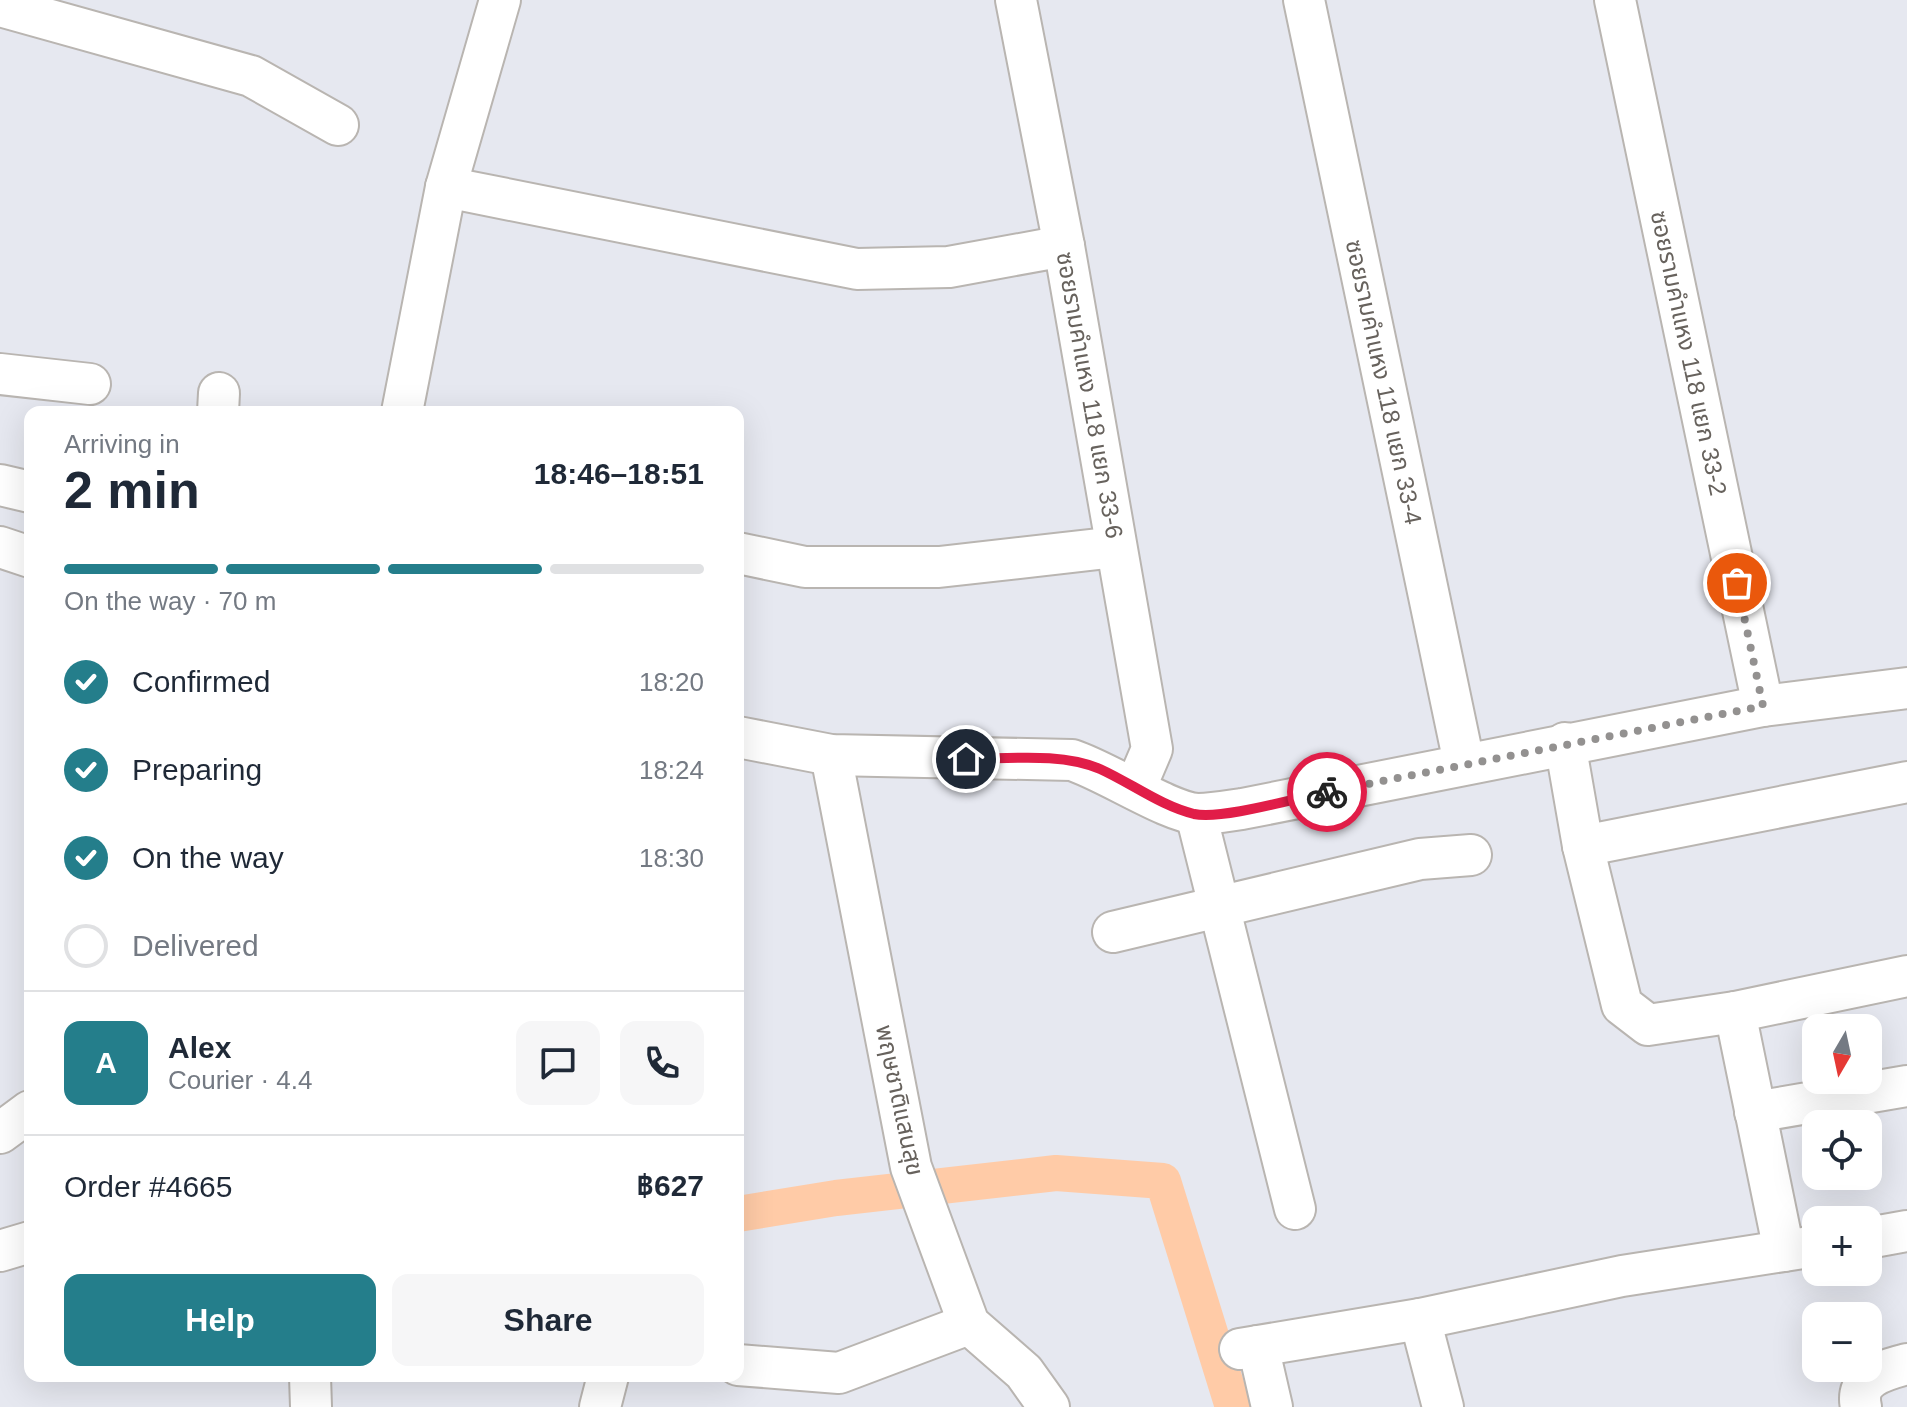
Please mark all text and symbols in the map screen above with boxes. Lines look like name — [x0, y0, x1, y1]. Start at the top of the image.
street label: ซอยรามคำแหง 118 แยก 33-2 — [1646, 208, 1732, 498]
street label: ซอยรามคำแหง 118 แยก 33-4 — [1341, 237, 1427, 527]
street label: ซอยรามคำแหง 118 แยก 33-6 — [1051, 250, 1129, 540]
text: Arriving in — [64, 429, 180, 459]
text: 18:46–18:51 — [534, 457, 704, 490]
text: 2 min — [64, 461, 200, 519]
pin — [1703, 549, 1771, 617]
icon: bag — [1715, 561, 1759, 605]
text: On the way · 70 m — [64, 586, 276, 616]
icon: check — [64, 660, 108, 704]
text: Confirmed — [132, 665, 270, 698]
text: 18:20 — [639, 667, 704, 697]
pin — [932, 725, 1000, 793]
icon: home — [944, 737, 988, 781]
icon: check — [64, 748, 108, 792]
courier — [1287, 752, 1367, 832]
text: Preparing — [132, 753, 262, 786]
text: 18:24 — [639, 755, 704, 785]
icon: bike — [1305, 770, 1349, 814]
icon: check — [64, 836, 108, 880]
text: On the way — [132, 841, 284, 874]
text: 18:30 — [639, 843, 704, 873]
text: Delivered — [132, 929, 259, 962]
north arrow — [1802, 1014, 1882, 1094]
map controls — [1802, 1014, 1882, 1382]
button: chat — [516, 1021, 600, 1105]
button: phone — [620, 1021, 704, 1105]
street label: พฤษชาติแสนสุข — [869, 1022, 929, 1178]
text: Alex — [168, 1031, 231, 1064]
text: A — [95, 1046, 117, 1079]
text: Courier · 4.4 — [168, 1065, 313, 1095]
button: locate — [1802, 1110, 1882, 1190]
text: ฿627 — [637, 1169, 704, 1202]
text: Order #4665 — [64, 1170, 232, 1203]
button: + — [1802, 1206, 1882, 1286]
button: Help — [64, 1274, 376, 1366]
button: Share — [392, 1274, 704, 1366]
button: − — [1802, 1302, 1882, 1382]

